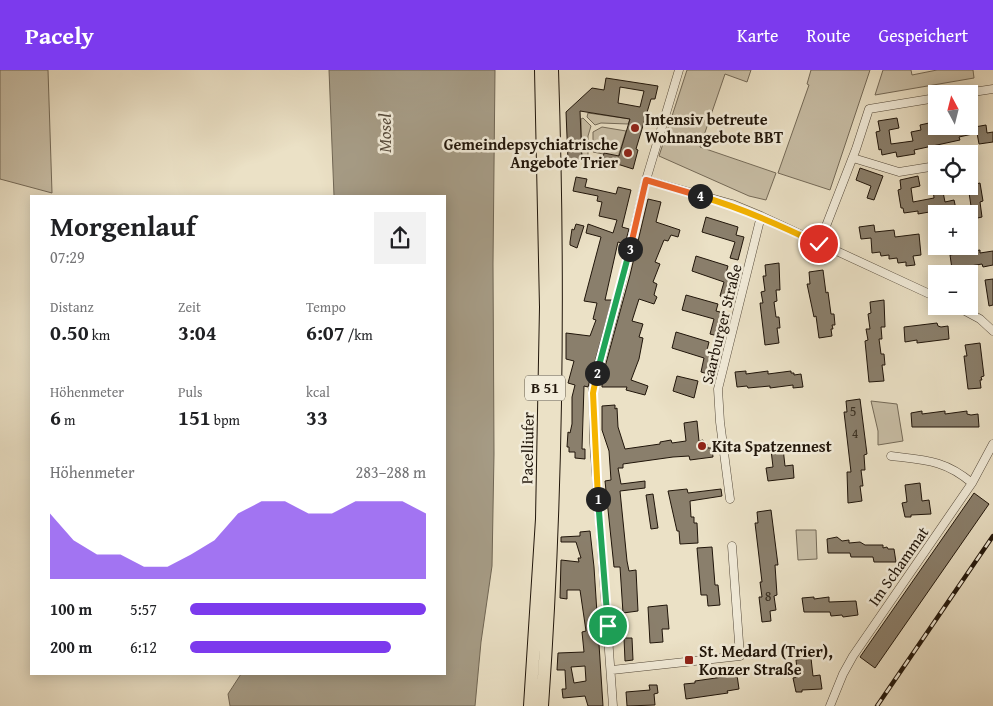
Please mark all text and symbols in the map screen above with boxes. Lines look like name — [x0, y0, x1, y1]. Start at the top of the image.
text: Pacely — [25, 18, 94, 53]
text: Karte — [737, 22, 778, 49]
text: Route — [806, 22, 851, 49]
text: Gespeichert — [879, 22, 968, 49]
north arrow — [928, 85, 978, 135]
map controls — [928, 85, 978, 315]
place label: Intensiv betreute Wohnangebote BBT — [645, 107, 784, 149]
water label: Mosel — [371, 113, 398, 153]
marker: Intensiv betreute Wohnangebote BBT — [629, 122, 641, 134]
place label: Gemeindepsychiatrische Angebote Trier — [444, 132, 619, 174]
button: locate — [928, 145, 978, 195]
marker: Gemeindepsychiatrische Angebote Trier — [622, 147, 634, 159]
pin: 4 — [688, 184, 712, 208]
text: 4 — [697, 186, 704, 206]
text: Morgenlauf — [50, 205, 196, 246]
button: + — [928, 205, 978, 255]
button: share — [374, 212, 426, 264]
pin — [798, 223, 840, 265]
icon: check — [805, 230, 833, 258]
pin: 3 — [618, 236, 642, 262]
text: 3 — [627, 239, 634, 259]
text: 07:29 — [50, 245, 85, 269]
street label: Saarburger Straße — [694, 261, 748, 387]
button: − — [928, 265, 978, 315]
text: Distanz — [50, 297, 94, 317]
text: Zeit — [178, 297, 201, 317]
text: Tempo — [306, 297, 346, 317]
text: 0.50 — [50, 317, 89, 348]
text: 3:04 — [178, 317, 217, 348]
text: 6:07 — [306, 317, 345, 348]
text: km — [89, 325, 110, 345]
text: /km — [345, 325, 373, 345]
pin: 2 — [584, 360, 610, 386]
text: 2 — [594, 363, 601, 383]
road number: B 51 — [525, 376, 565, 400]
text: Höhenmeter — [50, 382, 124, 402]
text: Puls — [178, 382, 203, 402]
text: kcal — [306, 382, 330, 402]
house number: 5 — [850, 401, 856, 421]
text: 6 — [50, 402, 61, 433]
text: 151 — [178, 402, 211, 433]
text: 33 — [306, 402, 328, 433]
text: m — [61, 410, 75, 430]
text: bpm — [211, 410, 240, 430]
street label: Pacelliufer — [514, 411, 540, 484]
house number: 4 — [852, 423, 859, 443]
place label: Kita Spatzennest — [712, 434, 832, 458]
marker: Kita Spatzennest — [696, 440, 708, 452]
text: Höhenmeter — [50, 460, 135, 484]
text: 283–288 m — [356, 460, 426, 484]
pin: 1 — [586, 486, 610, 512]
text: 1 — [595, 489, 602, 509]
street label: Im Schammat — [862, 521, 934, 611]
house number: 8 — [765, 586, 772, 606]
text: 100 m — [50, 597, 92, 621]
text: 5:57 — [130, 597, 157, 621]
pin — [587, 605, 629, 647]
icon: arrive — [594, 612, 622, 640]
text: 200 m — [50, 635, 92, 659]
text: 6:12 — [130, 635, 157, 659]
place label: St. Medard (Trier), Konzer Straße — [699, 639, 833, 681]
marker: St. Medard (Trier), Konzer Straße — [683, 654, 695, 666]

